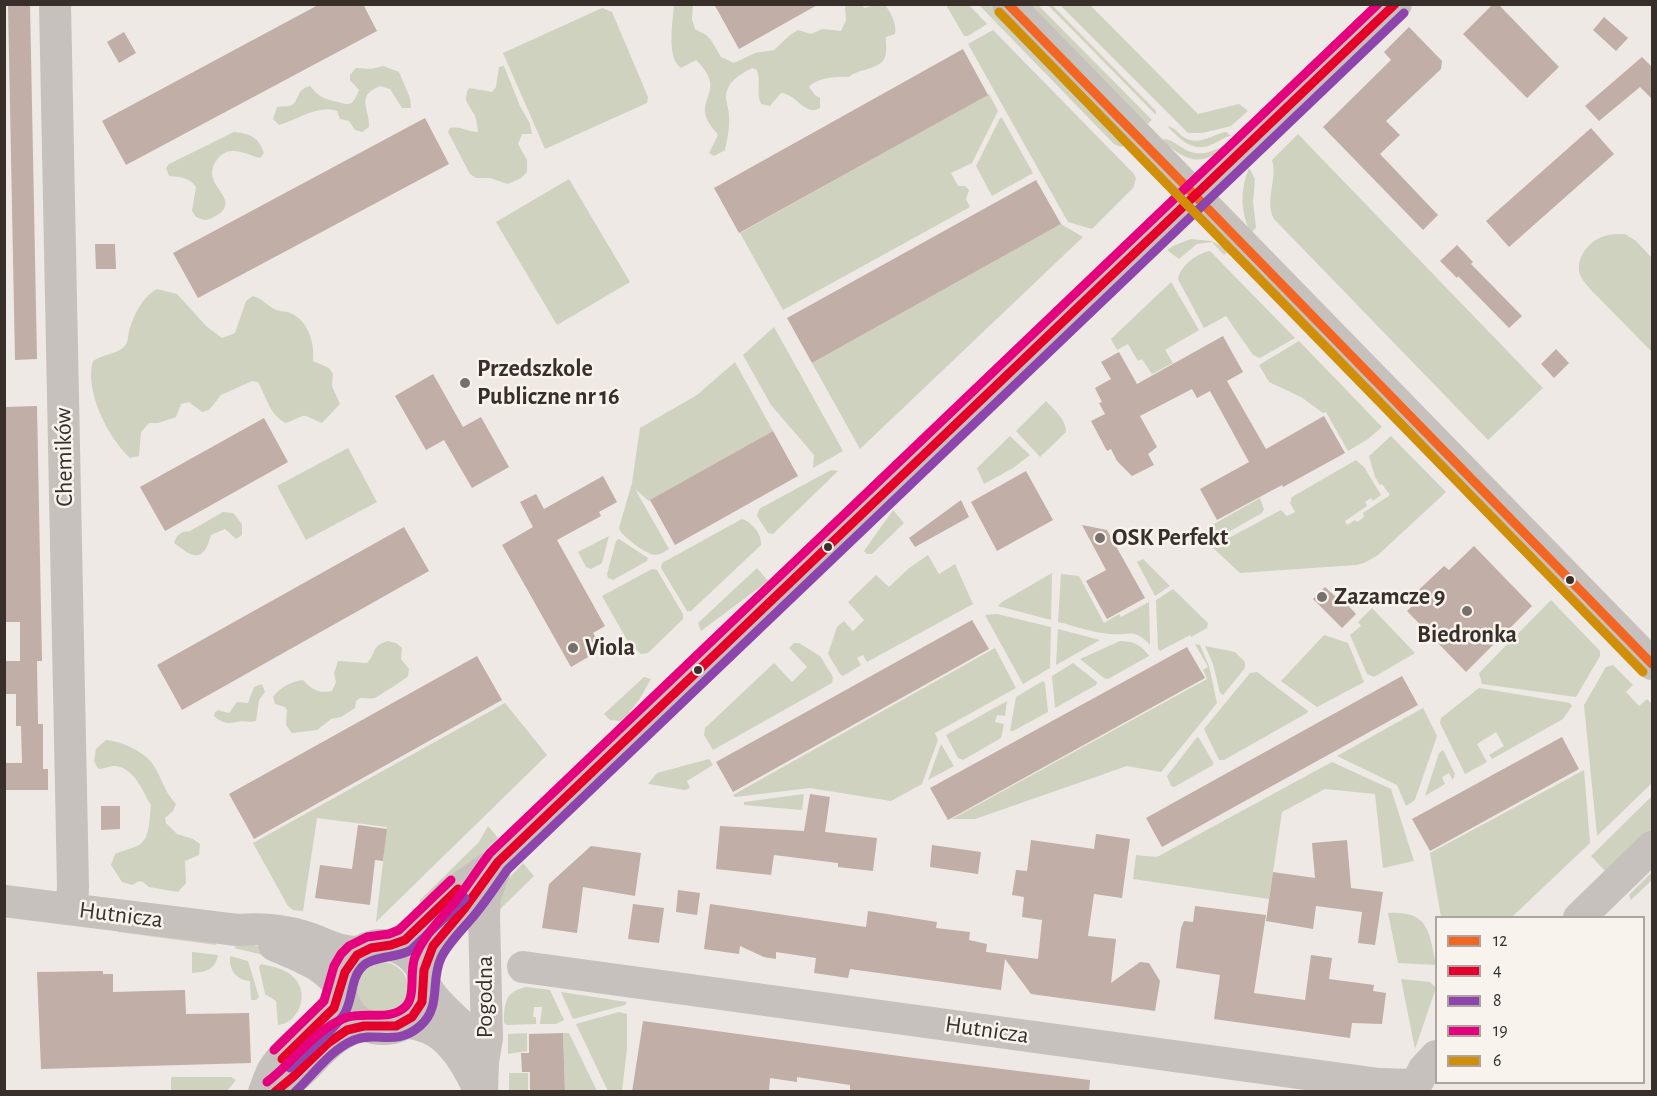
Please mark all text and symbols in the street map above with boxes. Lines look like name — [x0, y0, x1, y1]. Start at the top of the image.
place label: Przedszkole Publiczne nr 16 — [477, 355, 620, 411]
marker: Przedszkole Publiczne nr 16 — [458, 376, 472, 390]
street label: Chemików — [49, 407, 79, 507]
place label: OSK Perfekt — [1112, 524, 1228, 552]
marker: OSK Perfekt — [1093, 531, 1107, 545]
unlabelled marker — [822, 541, 834, 553]
unlabelled marker — [1564, 574, 1576, 586]
place label: Zazamcze 9 — [1334, 583, 1445, 611]
marker: Zazamcze 9 — [1315, 590, 1329, 604]
marker: Biedronka — [1460, 604, 1474, 618]
place label: Biedronka — [1417, 621, 1517, 649]
place label: Viola — [585, 634, 635, 662]
marker: Viola — [566, 641, 580, 655]
unlabelled marker — [692, 664, 704, 676]
street label: Hutnicza — [77, 896, 165, 934]
legend — [1435, 916, 1645, 1084]
text: 12 — [1493, 932, 1507, 950]
street label: Pogodna — [471, 956, 499, 1038]
text: 4 — [1493, 962, 1502, 980]
text: 8 — [1493, 992, 1502, 1010]
street label: Hutnicza — [943, 1010, 1031, 1050]
text: 19 — [1493, 1022, 1508, 1040]
text: 6 — [1493, 1052, 1501, 1070]

